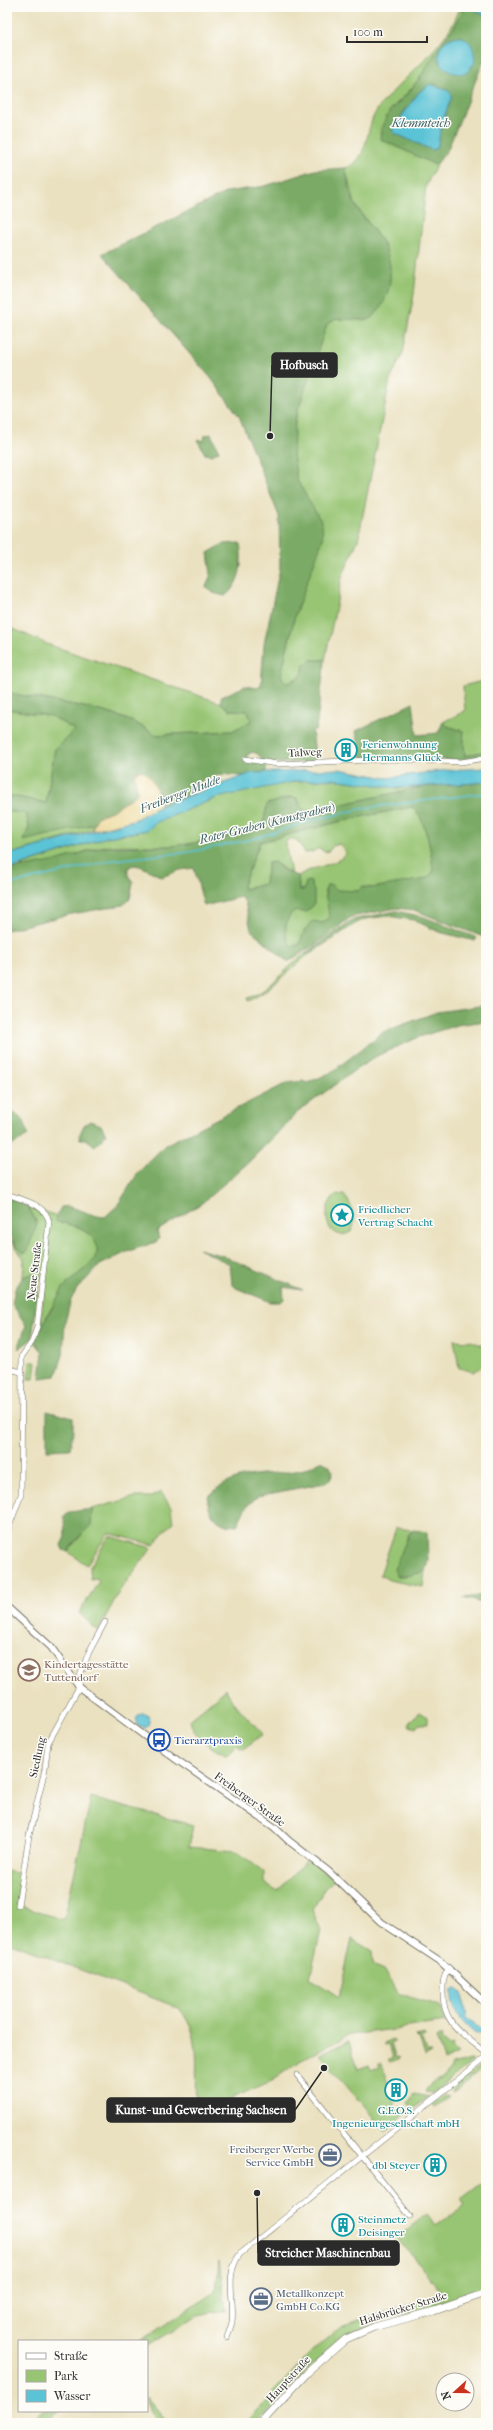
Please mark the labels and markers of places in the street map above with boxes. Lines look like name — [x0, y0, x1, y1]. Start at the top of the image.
callout: Hofbusch — [272, 353, 337, 377]
building icon: Ferienwohnung Hermanns Glück — [333, 737, 359, 763]
place label: Ferienwohnung Hermanns Glück — [362, 738, 442, 764]
place icon: Friedlicher Vertrag Schacht — [329, 1202, 355, 1228]
place label: Friedlicher Vertrag Schacht — [357, 1203, 433, 1229]
school or university icon: Kindertagesstätte Tuttendorf — [16, 1657, 42, 1683]
place label: Kindertagesstätte Tuttendorf — [44, 1658, 129, 1684]
bus stop icon: Tierarztpraxis — [146, 1727, 172, 1753]
place label: Tierarztpraxis — [174, 1734, 242, 1747]
building icon: G.E.O.S. Ingenieurgesellschaft mbH — [383, 2077, 409, 2103]
callout: Kunst- und Gewerbering Sachsen — [107, 2098, 295, 2122]
place label: G.E.O.S. Ingenieurgesellschaft mbH — [332, 2104, 460, 2130]
office icon: Freiberger Werbe Service GmbH — [317, 2142, 343, 2168]
place label: Freiberger Werbe Service GmbH — [229, 2143, 315, 2169]
building icon: dbl Steyer — [422, 2152, 448, 2178]
place label: dbl Steyer — [372, 2159, 420, 2172]
building icon: Steinmetz Deisinger — [330, 2212, 356, 2238]
place label: Steinmetz Deisinger — [358, 2213, 406, 2239]
callout: Streicher Maschinenbau — [258, 2241, 399, 2265]
office icon: Metallkonzept GmbH Co.KG — [248, 2286, 274, 2312]
place label: Metallkonzept GmbH Co.KG — [276, 2287, 344, 2313]

